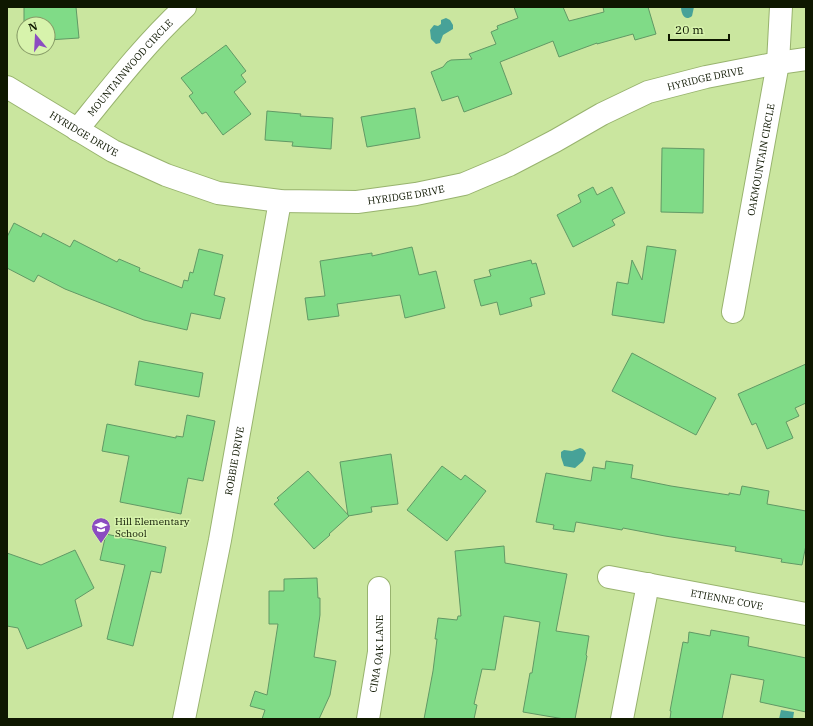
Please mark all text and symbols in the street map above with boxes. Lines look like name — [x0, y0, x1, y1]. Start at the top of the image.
north arrow — [16, 16, 56, 56]
scale bar — [669, 16, 729, 42]
street label: MOUNTAINWOOD CIRCLE — [85, 17, 176, 119]
text: N — [27, 18, 39, 34]
text: 20 m — [675, 22, 704, 37]
street label: HYRIDGE DRIVE — [666, 64, 745, 94]
street label: OAKMOUNTAIN CIRCLE — [745, 102, 778, 217]
street label: HYRIDGE DRIVE — [47, 108, 120, 159]
street label: HYRIDGE DRIVE — [367, 182, 446, 208]
street label: ROBBIE DRIVE — [222, 425, 247, 496]
place label: Hill Elementary School — [115, 515, 190, 540]
school or university icon: Hill Elementary School — [90, 516, 112, 544]
street label: ETIENNE COVE — [690, 586, 764, 613]
street label: CIMA OAK LANE — [366, 615, 386, 694]

